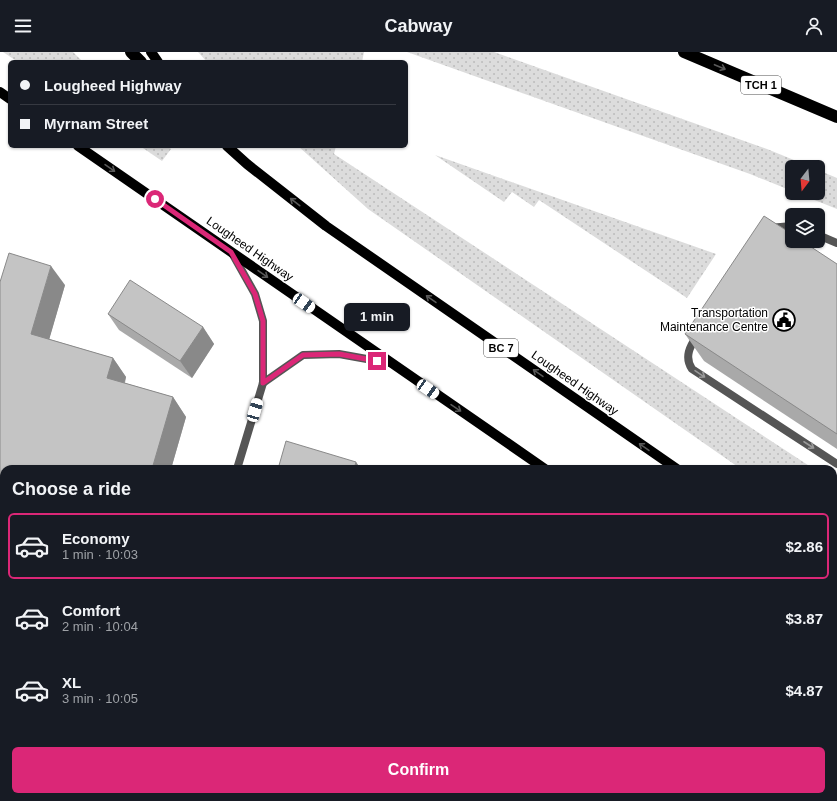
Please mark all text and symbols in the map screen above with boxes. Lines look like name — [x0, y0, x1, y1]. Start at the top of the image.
icon: menu — [12, 15, 34, 37]
icon: person — [803, 15, 825, 37]
text: Cabway — [384, 16, 453, 36]
one-way arrow — [714, 64, 726, 72]
road number: TCH 1 — [741, 76, 781, 94]
text: Lougheed Highway — [44, 77, 182, 94]
text: Myrnam Street — [44, 115, 148, 132]
north arrow — [785, 160, 825, 200]
map controls — [785, 160, 825, 248]
one-way arrow — [105, 164, 116, 172]
route start — [146, 190, 164, 208]
one-way arrow — [290, 198, 301, 206]
button: layers — [785, 208, 825, 248]
street label: Lougheed Highway — [204, 214, 296, 284]
one-way arrow — [258, 270, 269, 278]
car — [291, 291, 317, 315]
one-way arrow — [426, 295, 437, 303]
callout: 1 min — [344, 303, 410, 331]
place label: Transportation Maintenance Centre — [660, 306, 768, 334]
public building icon: Transportation Maintenance Centre — [771, 307, 797, 333]
text: 1 min — [360, 309, 394, 324]
road number: BC 7 — [484, 339, 518, 357]
street label: Lougheed Highway — [529, 348, 621, 418]
route end — [368, 352, 386, 370]
one-way arrow — [532, 369, 543, 377]
one-way arrow — [694, 370, 705, 378]
car — [415, 377, 441, 401]
car — [246, 397, 264, 423]
one-way arrow — [450, 404, 461, 412]
one-way arrow — [803, 441, 814, 449]
one-way arrow — [639, 443, 650, 451]
text: Choose a ride — [12, 479, 131, 499]
icon: car — [14, 528, 50, 564]
text: Economy — [62, 530, 130, 547]
text: $2.86 — [785, 538, 823, 555]
text: 1 min · 10:03 — [62, 547, 138, 562]
icon: car — [14, 600, 50, 636]
text: Comfort — [62, 602, 120, 619]
text: $3.87 — [785, 610, 823, 627]
text: 2 min · 10:04 — [62, 619, 138, 634]
icon: car — [14, 672, 50, 708]
text: XL — [62, 674, 81, 691]
text: $4.87 — [785, 682, 823, 699]
text: 3 min · 10:05 — [62, 691, 138, 706]
button: Confirm — [12, 747, 825, 793]

